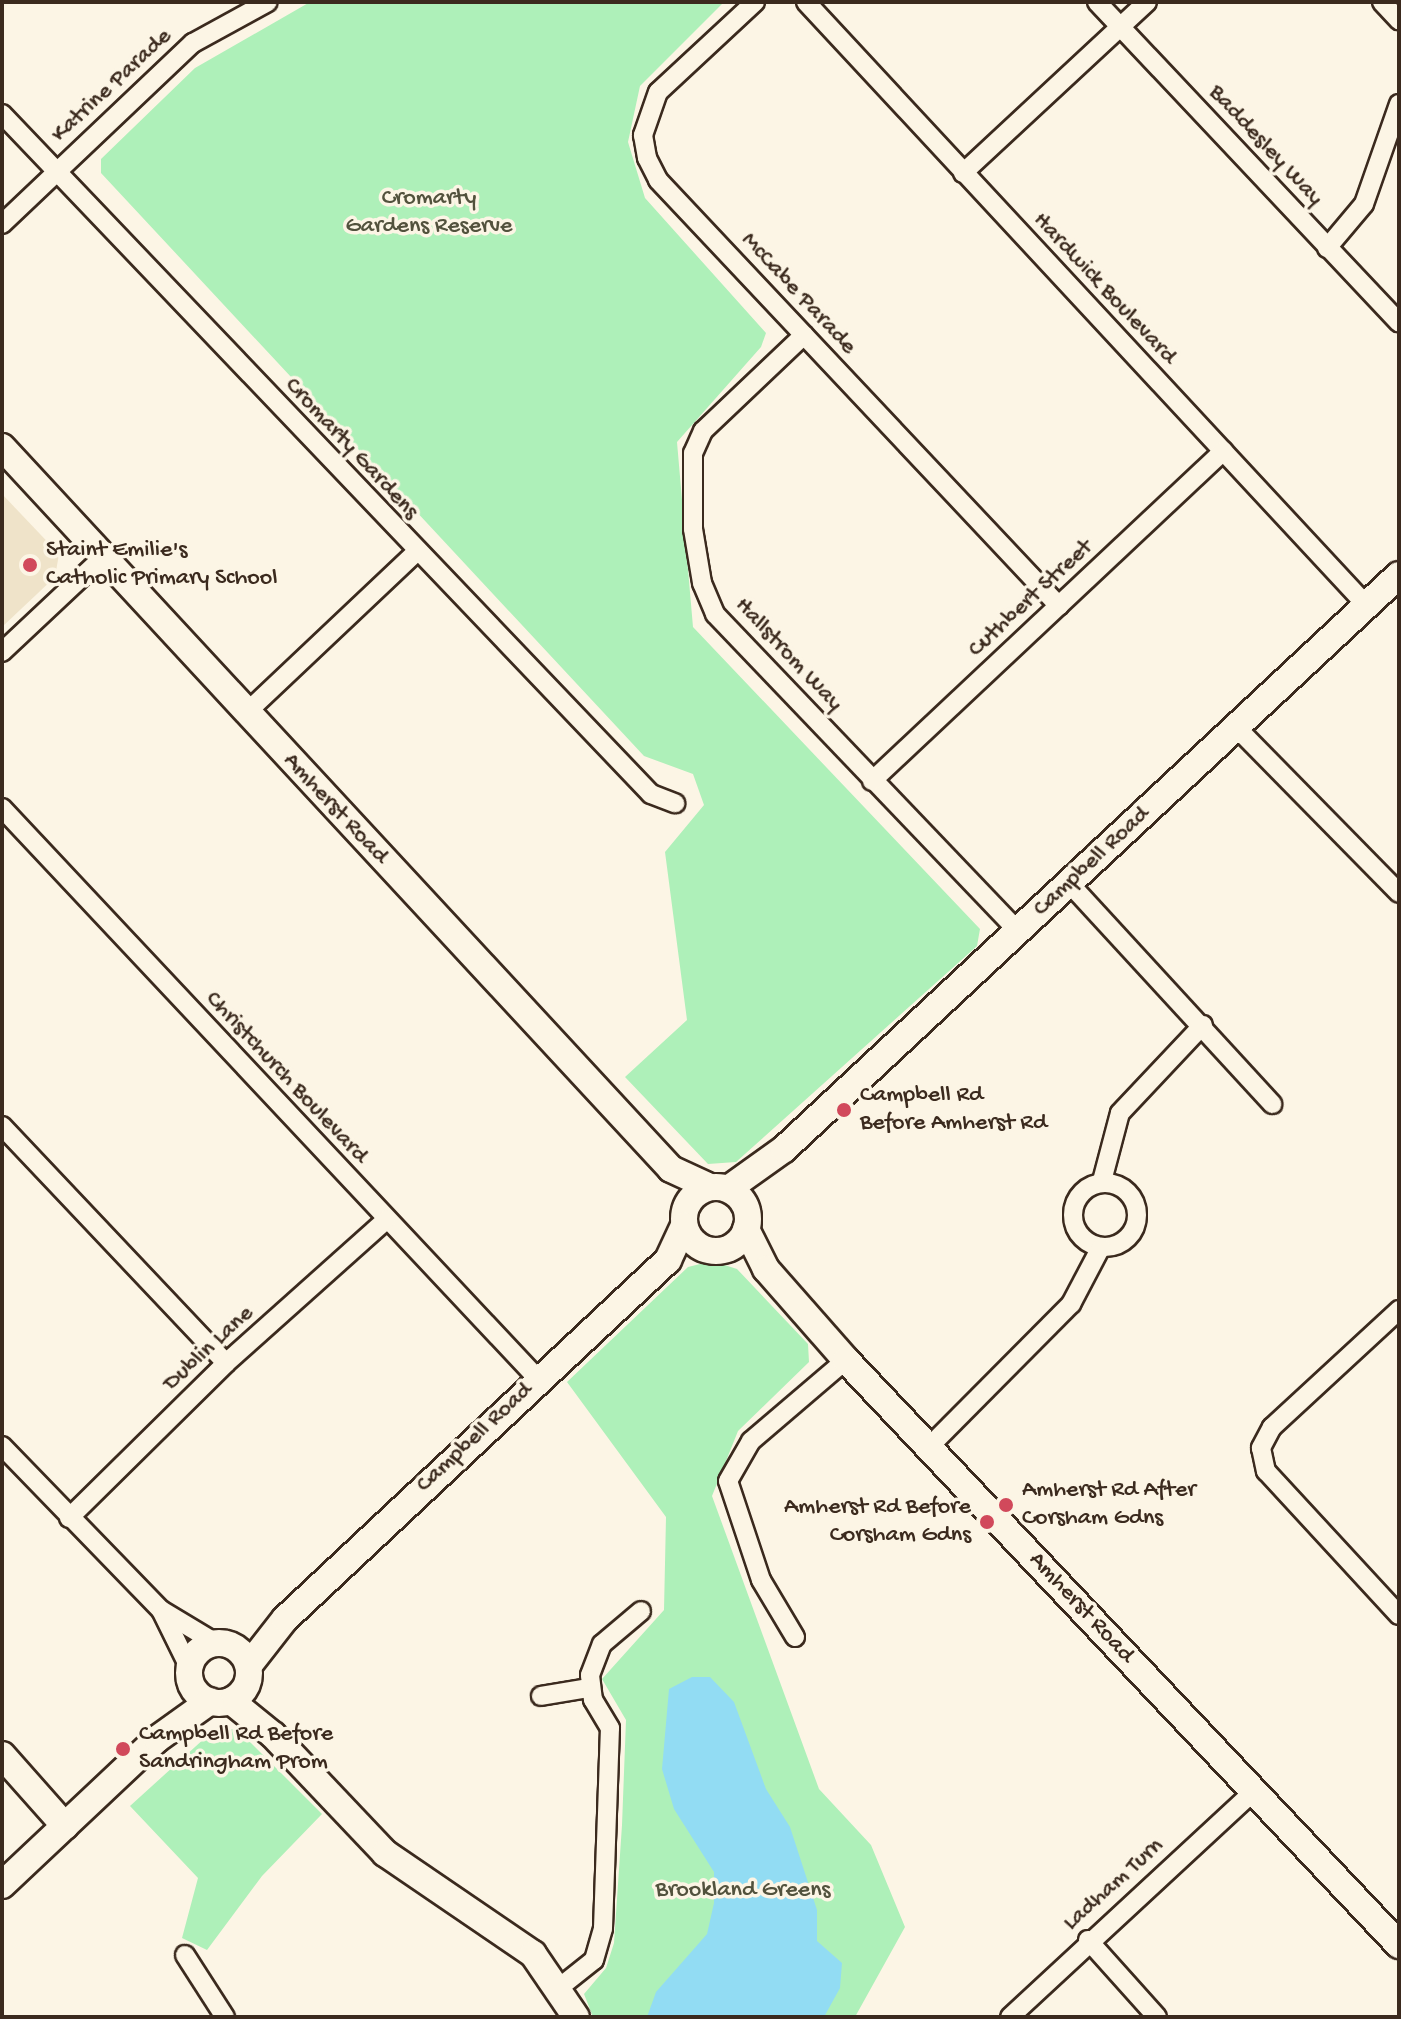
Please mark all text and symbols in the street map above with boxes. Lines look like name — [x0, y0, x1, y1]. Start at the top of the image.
street label: Katrine Parade — [46, 23, 178, 149]
street label: Baddesley Way — [1201, 79, 1329, 213]
park label: Cromarty Gardens Reserve — [346, 185, 512, 241]
street label: Hardwick Boulevard — [1026, 207, 1182, 371]
street label: McCabe Parade — [734, 227, 862, 361]
street label: Cromarty Gardens — [278, 372, 424, 526]
street label: Cuthbert Street — [963, 534, 1099, 664]
place label: Staint Emilie's Catholic Primary School — [46, 537, 277, 593]
marker: Staint Emilie's Catholic Primary School — [21, 556, 39, 574]
street label: Hallstrom Way — [728, 592, 848, 718]
street label: Amherst Road — [276, 747, 394, 871]
street label: Campbell Road — [1028, 801, 1156, 923]
street label: Christchurch Boulevard — [198, 986, 374, 1170]
place label: Campbell Rd Before Amherst Rd — [860, 1082, 1047, 1138]
marker: Campbell Rd Before Amherst Rd — [835, 1101, 853, 1119]
street label: Dublin Lane — [158, 1300, 260, 1398]
street label: Campbell Road — [411, 1377, 539, 1499]
place label: Amherst Rd After Corsham Gdns — [1022, 1477, 1196, 1533]
place label: Amherst Rd Before Corsham Gdns — [784, 1494, 971, 1550]
marker: Amherst Rd After Corsham Gdns — [997, 1496, 1015, 1514]
marker: Amherst Rd Before Corsham Gdns — [978, 1513, 996, 1531]
street label: Amherst Road — [1022, 1546, 1140, 1670]
place label: Campbell Rd Before Sandringham Prom — [139, 1721, 333, 1777]
marker: Campbell Rd Before Sandringham Prom — [114, 1740, 132, 1758]
street label: Ladham Turn — [1058, 1832, 1170, 1938]
park label: Brookland Greens — [656, 1877, 830, 1905]

